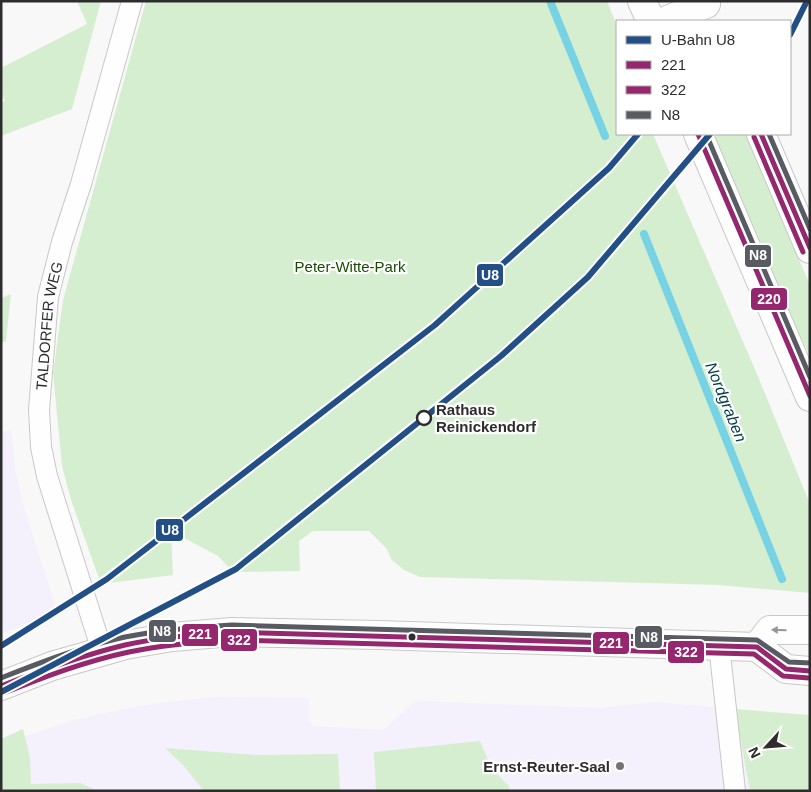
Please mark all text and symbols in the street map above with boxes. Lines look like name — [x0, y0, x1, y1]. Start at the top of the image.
legend — [616, 20, 791, 135]
text: U-Bahn U8 — [661, 31, 735, 48]
text: 221 — [661, 56, 686, 73]
text: 322 — [661, 81, 686, 98]
text: N8 — [661, 106, 680, 123]
line badge: N8 — [744, 244, 772, 268]
text: N8 — [749, 247, 767, 263]
park label: Peter-Witte-Park — [295, 258, 406, 275]
street label: TALDORFER WEG — [32, 260, 65, 391]
line badge: U8 — [476, 263, 504, 287]
text: U8 — [481, 267, 499, 283]
line badge: 220 — [750, 287, 788, 311]
text: 220 — [757, 291, 781, 307]
water label: Nordgraben — [702, 360, 750, 444]
place label: Rathaus Reinickendorf — [436, 401, 537, 435]
marker: Rathaus Reinickendorf — [416, 410, 432, 426]
line badge: U8 — [155, 518, 184, 542]
text: U8 — [161, 522, 179, 538]
line badge: N8 — [148, 619, 177, 643]
text: N8 — [153, 623, 171, 639]
line badge: 221 — [181, 623, 219, 647]
line badge: N8 — [634, 625, 663, 649]
text: 221 — [188, 626, 212, 642]
one-way arrow — [771, 626, 787, 634]
line badge: 322 — [220, 628, 258, 652]
text: N8 — [640, 629, 658, 645]
line badge: 221 — [592, 631, 630, 655]
text: 322 — [227, 632, 251, 648]
unlabelled marker — [407, 632, 417, 642]
text: 221 — [599, 635, 623, 651]
line badge: 322 — [667, 640, 705, 664]
text: 322 — [674, 644, 698, 660]
north arrow — [741, 722, 791, 772]
text: N — [745, 745, 764, 761]
place label: Ernst-Reuter-Saal — [483, 758, 610, 775]
marker: Ernst-Reuter-Saal — [614, 760, 626, 772]

